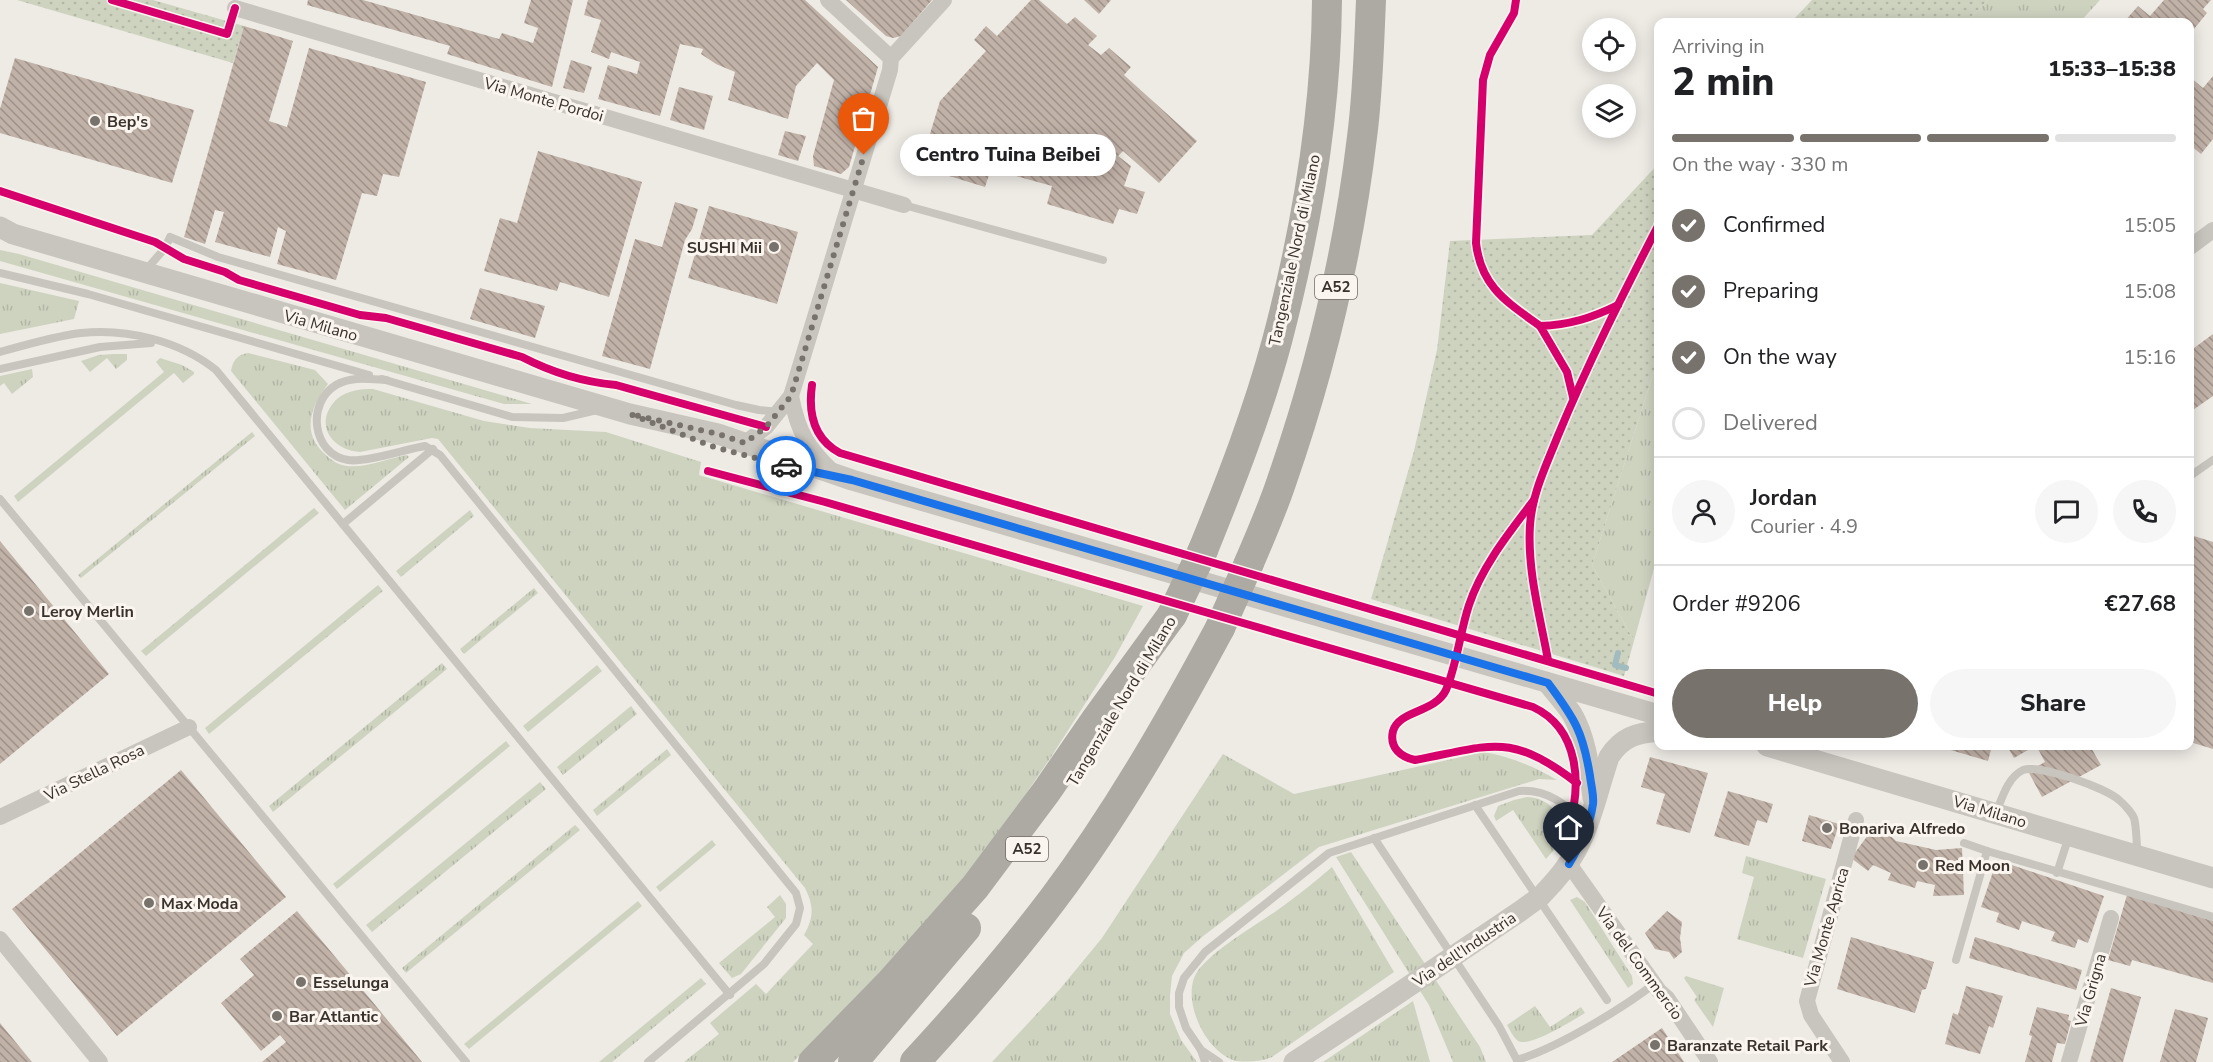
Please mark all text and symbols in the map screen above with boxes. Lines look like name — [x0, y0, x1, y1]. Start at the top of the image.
map controls — [1582, 18, 1636, 138]
button: locate — [1582, 18, 1636, 72]
text: Arriving in — [1672, 33, 1765, 60]
text: 15:33–15:38 — [2048, 54, 2176, 84]
text: 2 min — [1672, 56, 1775, 109]
street label: Via Monte Pordoi — [480, 72, 606, 128]
button: layers — [1582, 84, 1636, 138]
pin — [838, 93, 889, 155]
icon: bag — [847, 102, 880, 135]
place label: Bep's — [107, 111, 148, 133]
marker: Bep's — [88, 114, 102, 128]
callout: Centro Tuina Beibei — [900, 134, 1116, 176]
text: Centro Tuina Beibei — [916, 141, 1100, 168]
text: On the way · 330 m — [1672, 151, 1848, 178]
street label: Tangenziale Nord di Milano — [1264, 152, 1326, 348]
icon: check — [1672, 209, 1705, 242]
text: Confirmed — [1723, 210, 1825, 240]
text: 15:05 — [2123, 212, 2176, 239]
place label: SUSHI Mii — [687, 237, 762, 259]
marker: SUSHI Mii — [767, 240, 781, 254]
road number: A52 — [1315, 275, 1357, 299]
icon: check — [1672, 275, 1705, 308]
text: Preparing — [1723, 276, 1819, 306]
text: 15:08 — [2123, 278, 2176, 305]
street label: Via Milano — [280, 305, 360, 347]
icon: check — [1672, 341, 1705, 374]
text: On the way — [1723, 342, 1837, 372]
text: 15:16 — [2123, 344, 2176, 371]
text: Delivered — [1723, 408, 1818, 438]
courier — [756, 436, 816, 496]
icon: car — [770, 450, 803, 483]
button: person — [1672, 480, 1735, 543]
button: chat — [2035, 480, 2098, 543]
button: phone — [2113, 480, 2176, 543]
text: Jordan — [1750, 483, 1817, 513]
text: Courier · 4.9 — [1750, 513, 1858, 540]
text: Order #9206 — [1672, 589, 1801, 619]
text: €27.68 — [2105, 589, 2176, 619]
place label: Leroy Merlin — [41, 601, 134, 623]
marker: Leroy Merlin — [22, 604, 36, 618]
street label: Tangenziale Nord di Milano — [1062, 612, 1182, 791]
button: Help — [1672, 669, 1918, 738]
button: Share — [1930, 669, 2176, 738]
street label: Via Stella Rosa — [40, 739, 148, 807]
street label: Via Milano — [1949, 790, 2029, 834]
pin — [1543, 802, 1594, 864]
icon: home — [1552, 811, 1585, 844]
place label: Bonariva Alfredo — [1839, 818, 1965, 840]
marker: Bonariva Alfredo — [1820, 821, 1834, 835]
road number: A52 — [1006, 837, 1048, 861]
place label: Red Moon — [1935, 855, 2010, 877]
marker: Red Moon — [1916, 858, 1930, 872]
street label: Via Monte Aprica — [1799, 865, 1855, 991]
place label: Max Moda — [161, 893, 238, 915]
marker: Max Moda — [142, 896, 156, 910]
street label: Via del Commercio — [1590, 902, 1688, 1025]
street label: Via dell'Industria — [1408, 907, 1521, 993]
street label: Via Grigna — [2070, 951, 2112, 1030]
place label: Esselunga — [313, 972, 389, 994]
marker: Esselunga — [294, 975, 308, 989]
place label: Bar Atlantic — [289, 1006, 379, 1028]
marker: Bar Atlantic — [270, 1009, 284, 1023]
place label: Baranzate Retail Park — [1667, 1035, 1828, 1057]
marker: Baranzate Retail Park — [1648, 1038, 1662, 1052]

